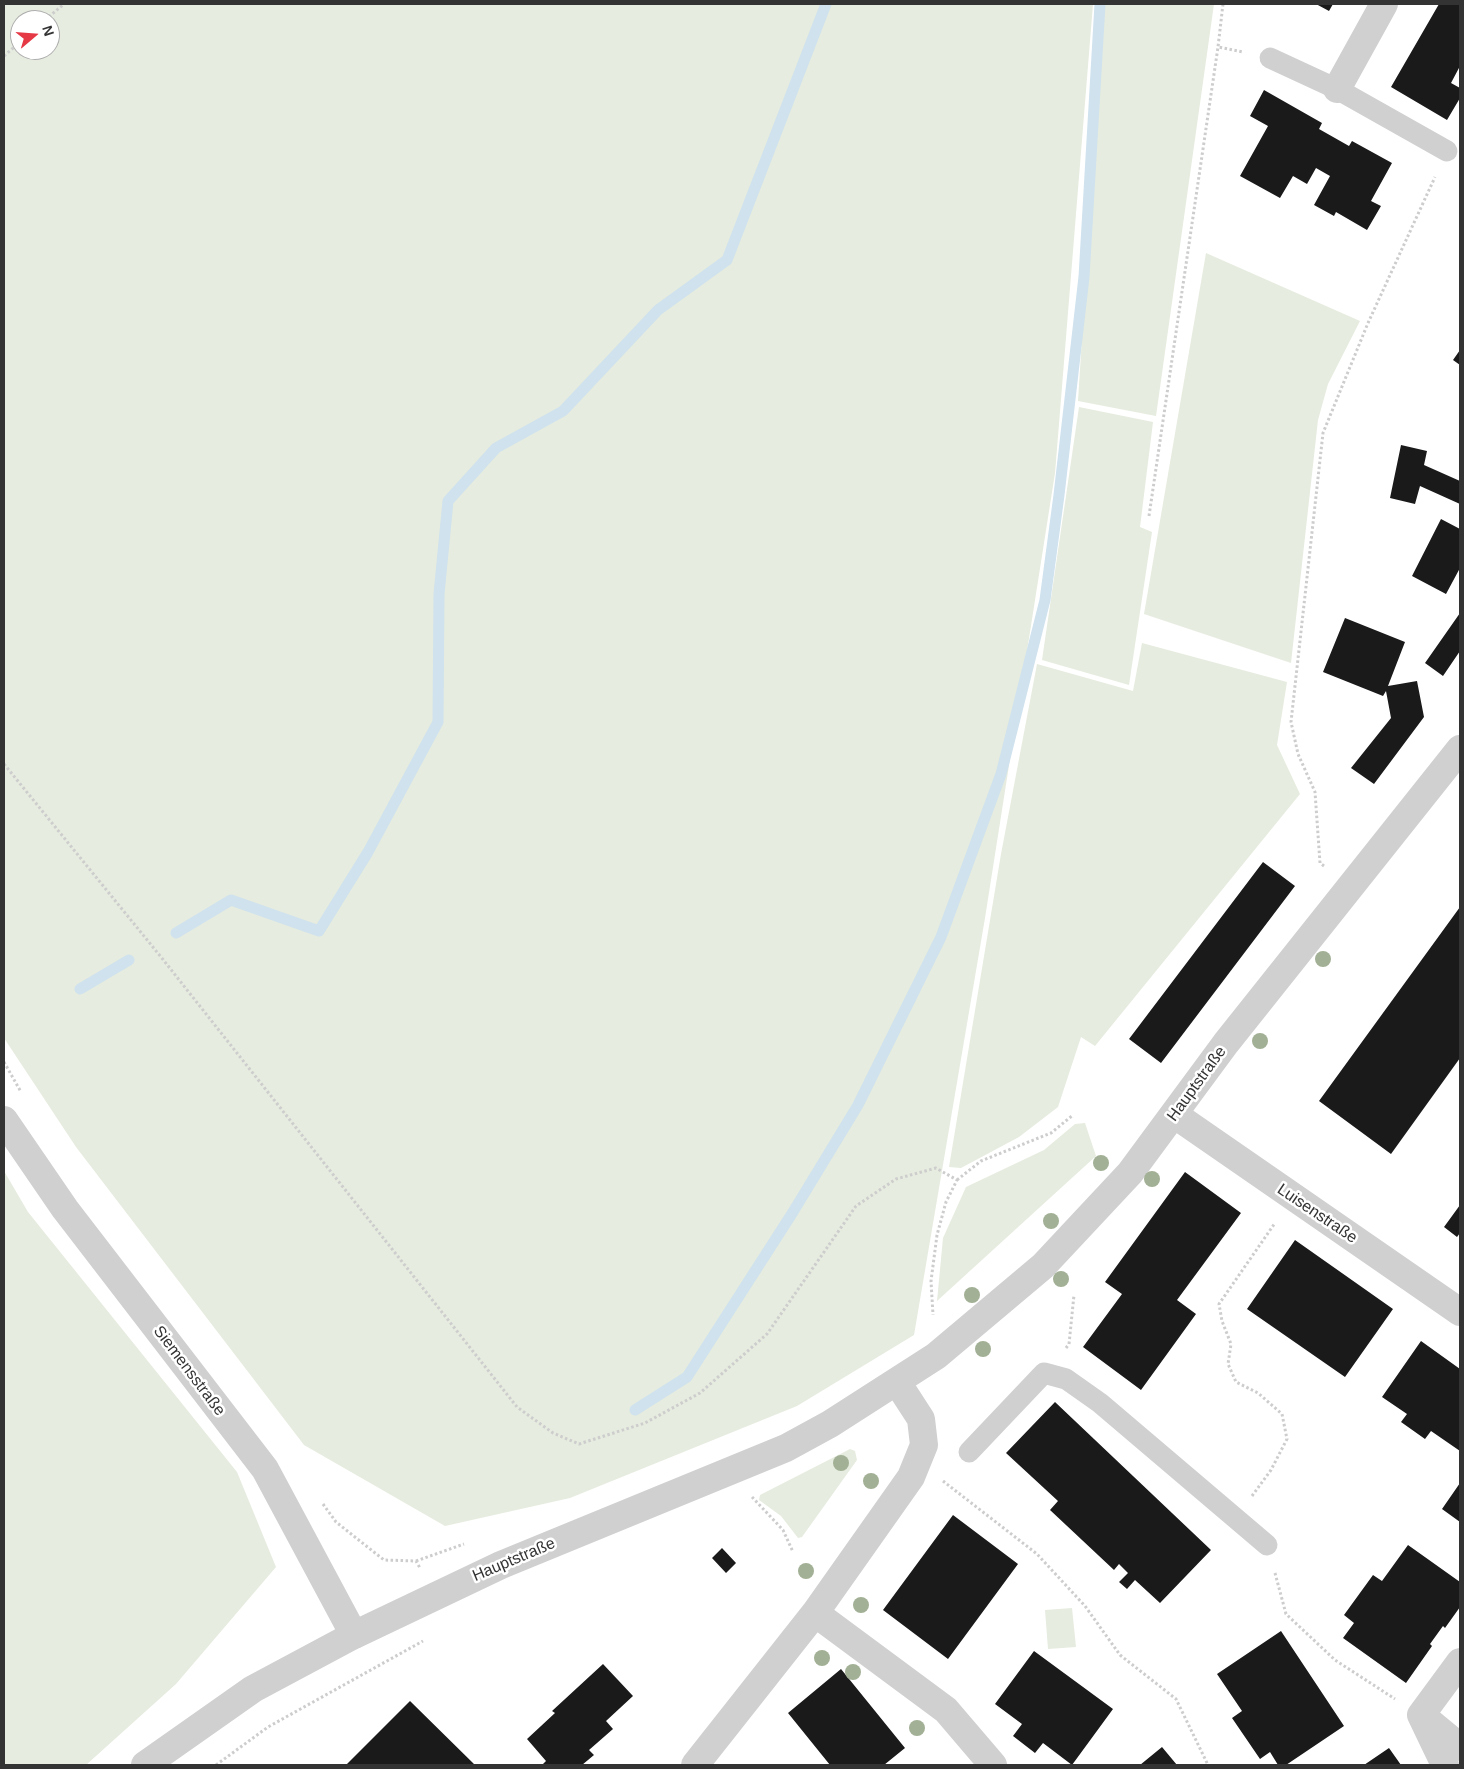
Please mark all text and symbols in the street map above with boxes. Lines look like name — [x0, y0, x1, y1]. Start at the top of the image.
north arrow — [10, 10, 60, 60]
text: N — [39, 23, 57, 38]
street label: Hauptstraße — [1163, 1043, 1231, 1125]
street label: Luisenstraße — [1273, 1180, 1361, 1248]
street label: Siemensstraße — [149, 1322, 229, 1420]
street label: Hauptstraße — [470, 1534, 558, 1586]

